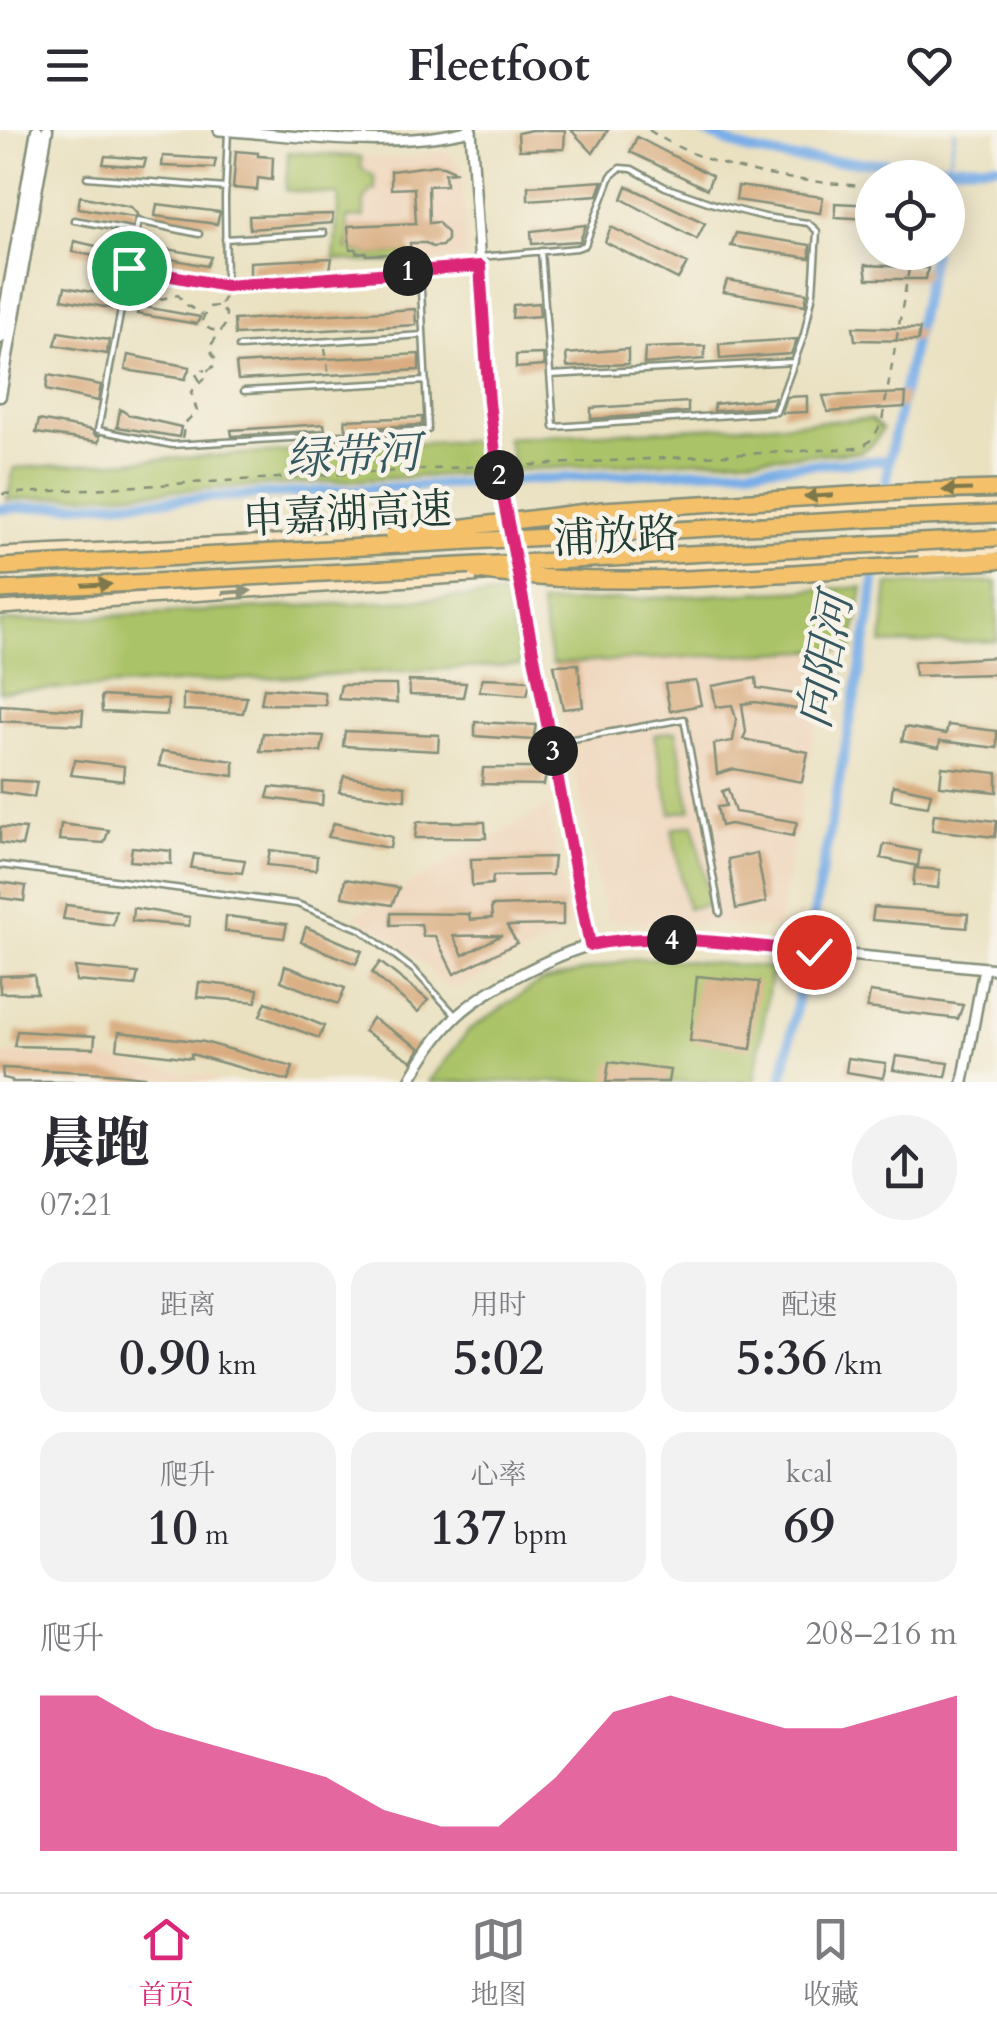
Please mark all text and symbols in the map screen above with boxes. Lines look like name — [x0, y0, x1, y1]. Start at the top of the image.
text: Fleetfoot — [407, 35, 590, 96]
icon: menu — [40, 38, 95, 93]
icon: heart — [902, 38, 957, 93]
map controls — [855, 160, 965, 270]
button: locate — [855, 160, 965, 270]
pin — [87, 226, 172, 311]
icon: arrive — [102, 241, 157, 296]
pin: 1 — [383, 246, 433, 296]
text: 1 — [401, 252, 415, 290]
water label: 绿带河 — [284, 422, 429, 490]
pin: 2 — [474, 450, 524, 500]
text: 2 — [492, 456, 506, 494]
street label: 申嘉湖高速 — [241, 481, 453, 548]
one-way arrow — [940, 482, 972, 498]
one-way arrow — [803, 488, 835, 504]
street label: 浦放路 — [552, 505, 680, 568]
one-way arrow — [82, 577, 114, 593]
water label: 向阳河 — [784, 583, 868, 733]
one-way arrow — [222, 584, 253, 600]
pin: 3 — [528, 726, 578, 776]
text: 3 — [546, 732, 560, 770]
pin — [772, 910, 857, 995]
pin: 4 — [647, 915, 697, 965]
text: 4 — [665, 921, 679, 959]
icon: check — [787, 925, 842, 980]
text: 晨跑 — [40, 1108, 150, 1182]
button: share — [852, 1115, 957, 1220]
text: 07:21 — [40, 1183, 114, 1227]
text: 距离 — [160, 1286, 216, 1324]
text: 用时 — [470, 1286, 527, 1324]
text: 配速 — [781, 1286, 837, 1324]
text: 0.90 — [119, 1324, 210, 1392]
text: 5:02 — [453, 1324, 544, 1392]
text: 5:36 — [736, 1324, 827, 1392]
text: km — [210, 1346, 257, 1384]
text: /km — [827, 1346, 882, 1384]
text: kcal — [786, 1454, 833, 1492]
text: 爬升 — [160, 1456, 216, 1494]
text: 心率 — [470, 1456, 527, 1494]
text: 69 — [784, 1492, 835, 1560]
text: 10 — [147, 1494, 198, 1562]
text: 137 — [430, 1494, 506, 1562]
text: m — [198, 1516, 229, 1554]
text: bpm — [506, 1516, 567, 1554]
text: 208–216 m — [805, 1612, 957, 1656]
text: 爬升 — [40, 1617, 104, 1661]
tab: 首页 — [138, 1912, 194, 2014]
tab: 地图 — [470, 1912, 527, 2014]
tab: 收藏 — [803, 1912, 859, 2014]

